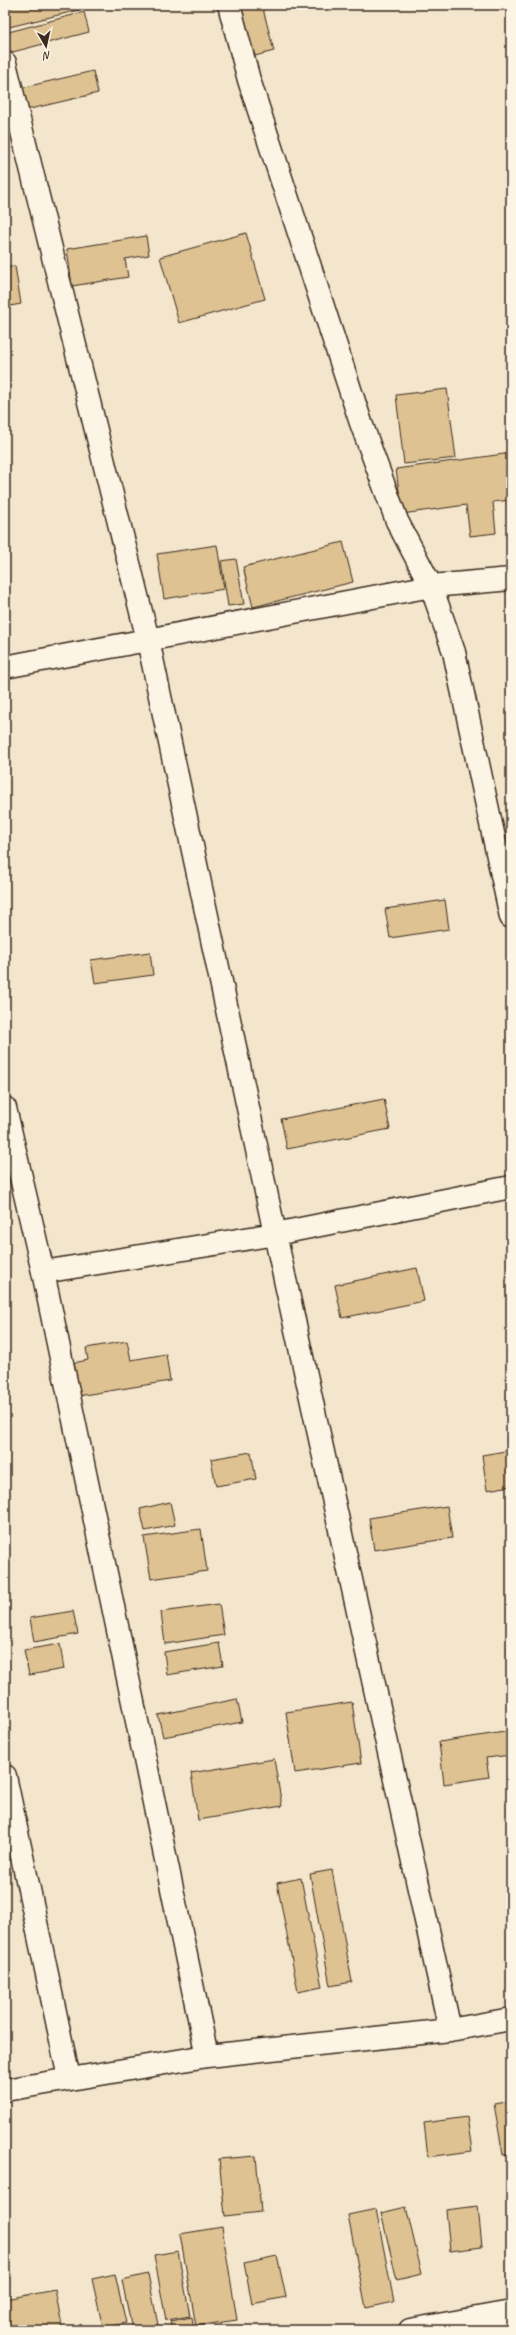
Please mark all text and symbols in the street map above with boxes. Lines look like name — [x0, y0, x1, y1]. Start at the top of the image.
north arrow — [26, 26, 66, 66]
text: N — [41, 48, 52, 64]

